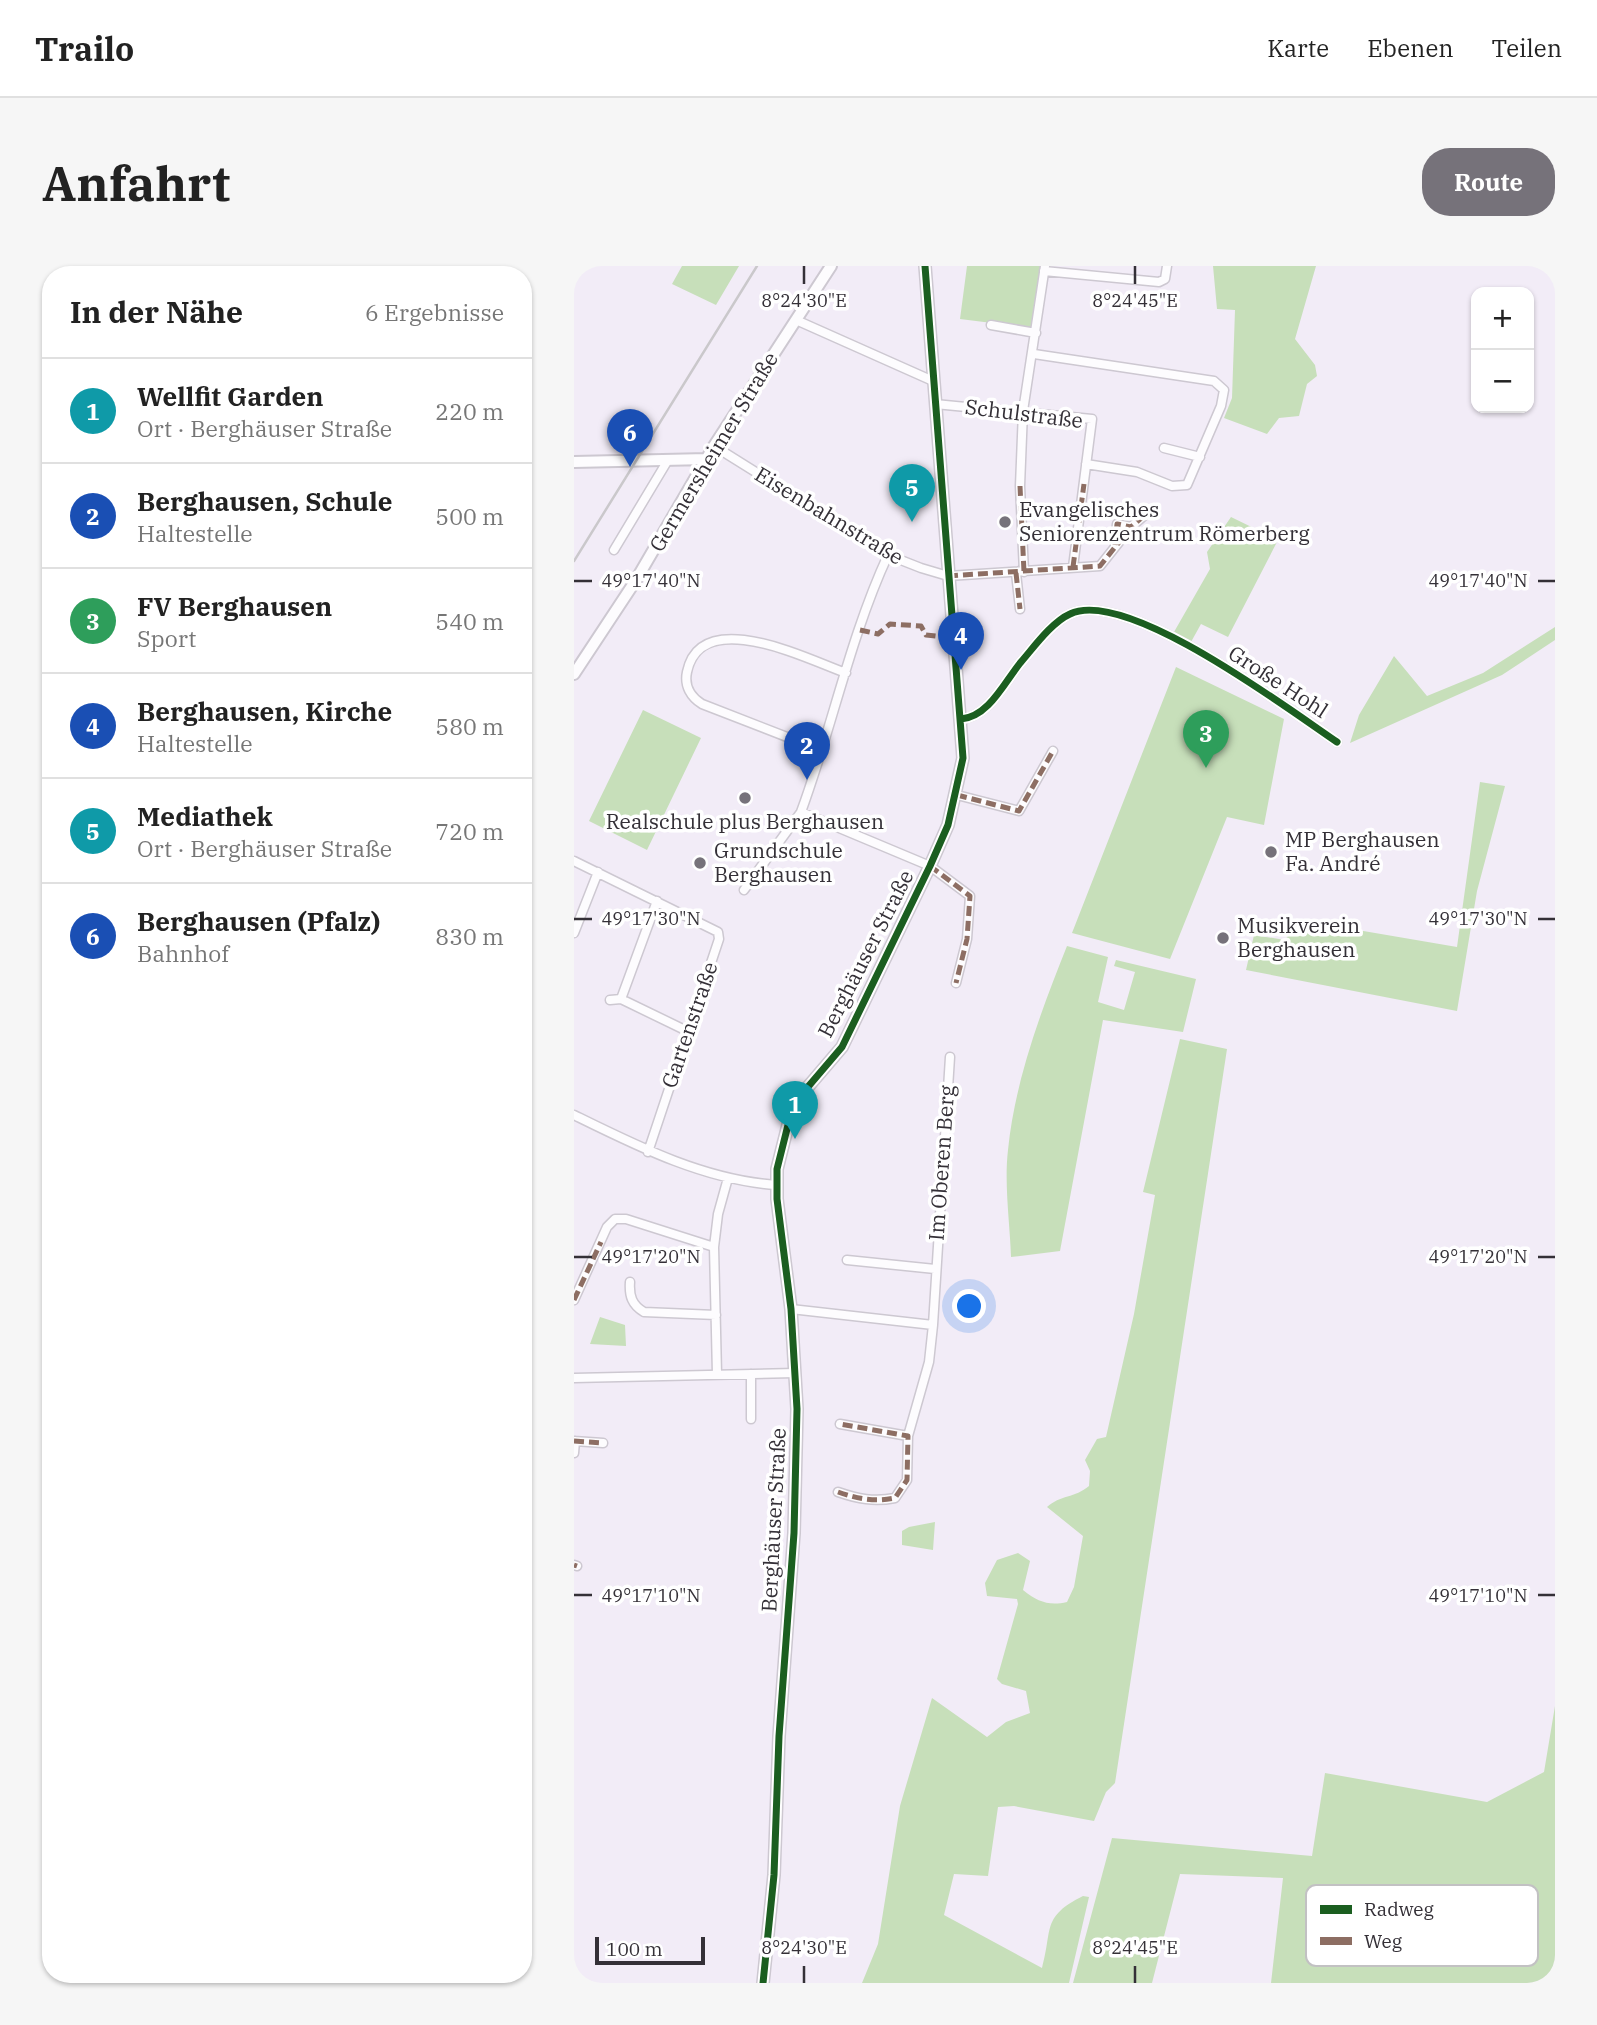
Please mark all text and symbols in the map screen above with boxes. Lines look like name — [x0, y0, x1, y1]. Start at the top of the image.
text: Trailo — [35, 27, 134, 70]
text: Karte — [1267, 32, 1329, 64]
text: Ebenen — [1367, 32, 1454, 64]
text: Teilen — [1492, 32, 1562, 64]
button: Route — [1422, 148, 1555, 216]
text: Anfahrt — [42, 151, 230, 214]
map controls — [1471, 287, 1534, 413]
button: + — [1471, 287, 1534, 350]
text: 8°24'30"E — [761, 289, 847, 312]
text: 8°24'45"E — [1092, 289, 1178, 312]
text: In der Nähe — [70, 292, 243, 331]
text: 6 Ergebnisse — [365, 297, 504, 327]
street label: Germersheimer Straße — [642, 346, 784, 556]
button: − — [1471, 350, 1534, 413]
text: Wellfit Garden — [137, 379, 324, 413]
street label: Schulstraße — [964, 392, 1085, 434]
text: 1 — [86, 396, 100, 426]
text: 220 m — [435, 396, 504, 426]
pin: 6 — [607, 409, 653, 467]
text: Ort · Berghäuser Straße — [137, 413, 392, 443]
street label: Eisenbahnstraße — [750, 460, 909, 571]
pin: 5 — [889, 464, 935, 522]
text: Berghausen, Schule — [137, 484, 392, 518]
place label: Evangelisches Seniorenzentrum Römerberg — [1019, 495, 1310, 547]
text: 2 — [86, 501, 100, 531]
text: 500 m — [435, 501, 504, 531]
marker: Evangelisches Seniorenzentrum Römerberg — [997, 514, 1013, 530]
text: Haltestelle — [137, 518, 253, 548]
text: 49°17'40"N — [602, 569, 701, 592]
text: 49°17'40"N — [1429, 569, 1528, 592]
text: FV Berghausen — [137, 589, 332, 623]
text: 3 — [86, 606, 100, 636]
text: 540 m — [435, 606, 504, 636]
pin: 4 — [938, 612, 984, 670]
text: Sport — [137, 623, 196, 653]
street label: Große Hohl — [1223, 638, 1334, 724]
text: Berghausen, Kirche — [137, 694, 392, 728]
pin: 3 — [1183, 710, 1229, 768]
text: 4 — [86, 711, 100, 741]
text: 580 m — [435, 711, 504, 741]
pin: 2 — [784, 722, 830, 780]
text: Haltestelle — [137, 728, 253, 758]
marker: Realschule plus Berghausen — [737, 790, 753, 806]
text: Mediathek — [137, 799, 273, 833]
place label: Realschule plus Berghausen — [606, 807, 884, 835]
text: 5 — [86, 816, 100, 846]
text: 720 m — [435, 816, 504, 846]
place label: MP Berghausen Fa. André — [1285, 825, 1440, 877]
text: Ort · Berghäuser Straße — [137, 833, 392, 863]
place label: Grundschule Berghausen — [714, 836, 843, 888]
marker: MP Berghausen Fa. André — [1263, 844, 1279, 860]
marker: Grundschule Berghausen — [692, 855, 708, 871]
street label: Berghäuser Straße — [811, 865, 919, 1042]
text: Berghausen (Pfalz) — [137, 904, 380, 938]
text: 49°17'30"N — [602, 907, 701, 930]
text: 49°17'30"N — [1429, 907, 1528, 930]
place label: Musikverein Berghausen — [1237, 911, 1360, 963]
text: 6 — [86, 921, 100, 951]
text: 830 m — [435, 921, 504, 951]
marker: Musikverein Berghausen — [1215, 930, 1231, 946]
text: Bahnhof — [137, 938, 229, 968]
street label: Gartenstraße — [654, 958, 724, 1091]
pin: 1 — [772, 1081, 818, 1139]
street label: Im Oberen Berg — [922, 1084, 960, 1242]
text: 49°17'20"N — [602, 1245, 701, 1268]
text: 49°17'20"N — [1429, 1245, 1528, 1268]
your location — [952, 1289, 986, 1323]
street label: Berghäuser Straße — [754, 1427, 792, 1613]
text: 49°17'10"N — [602, 1584, 701, 1607]
text: 49°17'10"N — [1429, 1584, 1528, 1607]
legend — [1306, 1885, 1538, 1966]
text: Radweg — [1364, 1897, 1435, 1921]
text: Weg — [1364, 1929, 1403, 1953]
scale bar — [595, 1934, 705, 1966]
text: 8°24'30"E — [761, 1936, 847, 1959]
text: 8°24'45"E — [1092, 1936, 1178, 1959]
text: 100 m — [606, 1937, 663, 1961]

